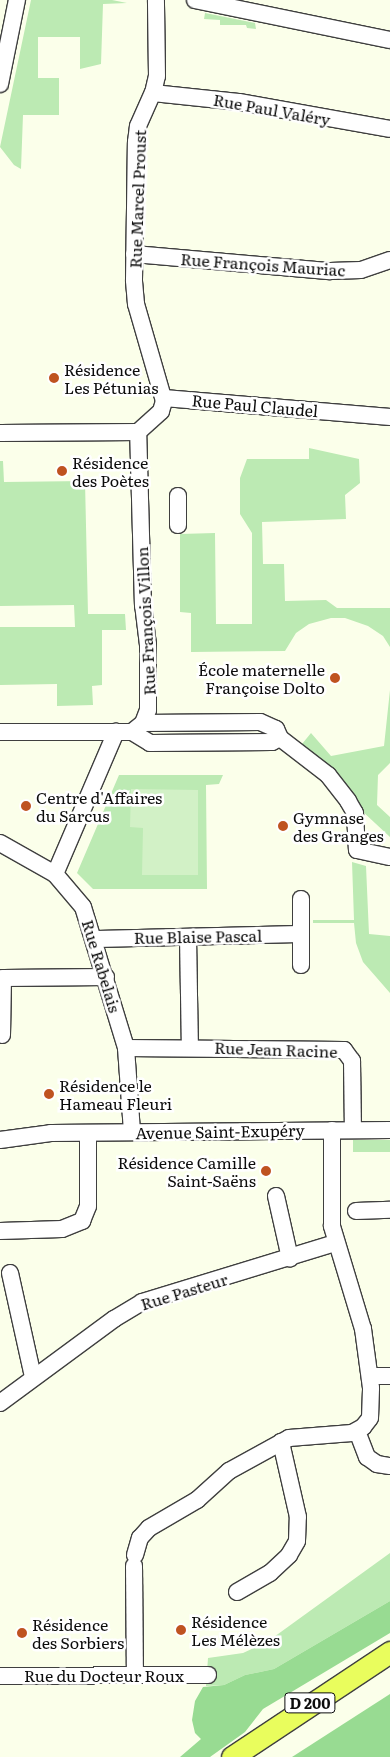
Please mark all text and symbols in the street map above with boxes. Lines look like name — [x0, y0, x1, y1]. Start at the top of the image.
street label: Rue Paul Valéry — [212, 89, 332, 129]
street label: Rue Marcel Proust — [125, 129, 149, 269]
street label: Rue François Mauriac — [180, 249, 346, 279]
place label: Résidence Les Pétunias — [64, 359, 158, 397]
marker: Résidence Les Pétunias — [48, 372, 60, 384]
street label: Rue Paul Claudel — [191, 390, 319, 420]
place label: Résidence des Poètes — [72, 452, 149, 490]
marker: Résidence des Poètes — [56, 465, 68, 477]
street label: Rue François Villon — [132, 546, 158, 696]
place label: École maternelle Françoise Dolto — [198, 659, 325, 697]
marker: École maternelle Françoise Dolto — [329, 672, 341, 684]
place label: Centre d'Affaires du Sarcus — [36, 787, 162, 825]
marker: Centre d'Affaires du Sarcus — [20, 800, 32, 812]
place label: Gymnase des Granges — [293, 807, 384, 845]
marker: Gymnase des Granges — [277, 820, 289, 832]
street label: Rue Rabelais — [79, 917, 125, 1015]
street label: Rue Blaise Pascal — [134, 925, 262, 947]
street label: Rue Jean Racine — [214, 1037, 338, 1061]
place label: Résidence le Hameau Fleuri — [59, 1075, 172, 1113]
marker: Résidence le Hameau Fleuri — [43, 1088, 55, 1100]
street label: Avenue Saint-Exupéry — [135, 1120, 305, 1142]
place label: Résidence Camille Saint-Saëns — [117, 1152, 256, 1190]
marker: Résidence Camille Saint-Saëns — [260, 1165, 272, 1177]
street label: Rue Pasteur — [138, 1269, 230, 1313]
place label: Résidence Les Mélèzes — [191, 1611, 280, 1649]
place label: Résidence des Sorbiers — [32, 1614, 124, 1652]
marker: Résidence Les Mélèzes — [175, 1624, 187, 1636]
marker: Résidence des Sorbiers — [16, 1627, 28, 1639]
street label: Rue du Docteur Roux — [24, 1665, 184, 1685]
road number: D 200 — [284, 1690, 336, 1716]

